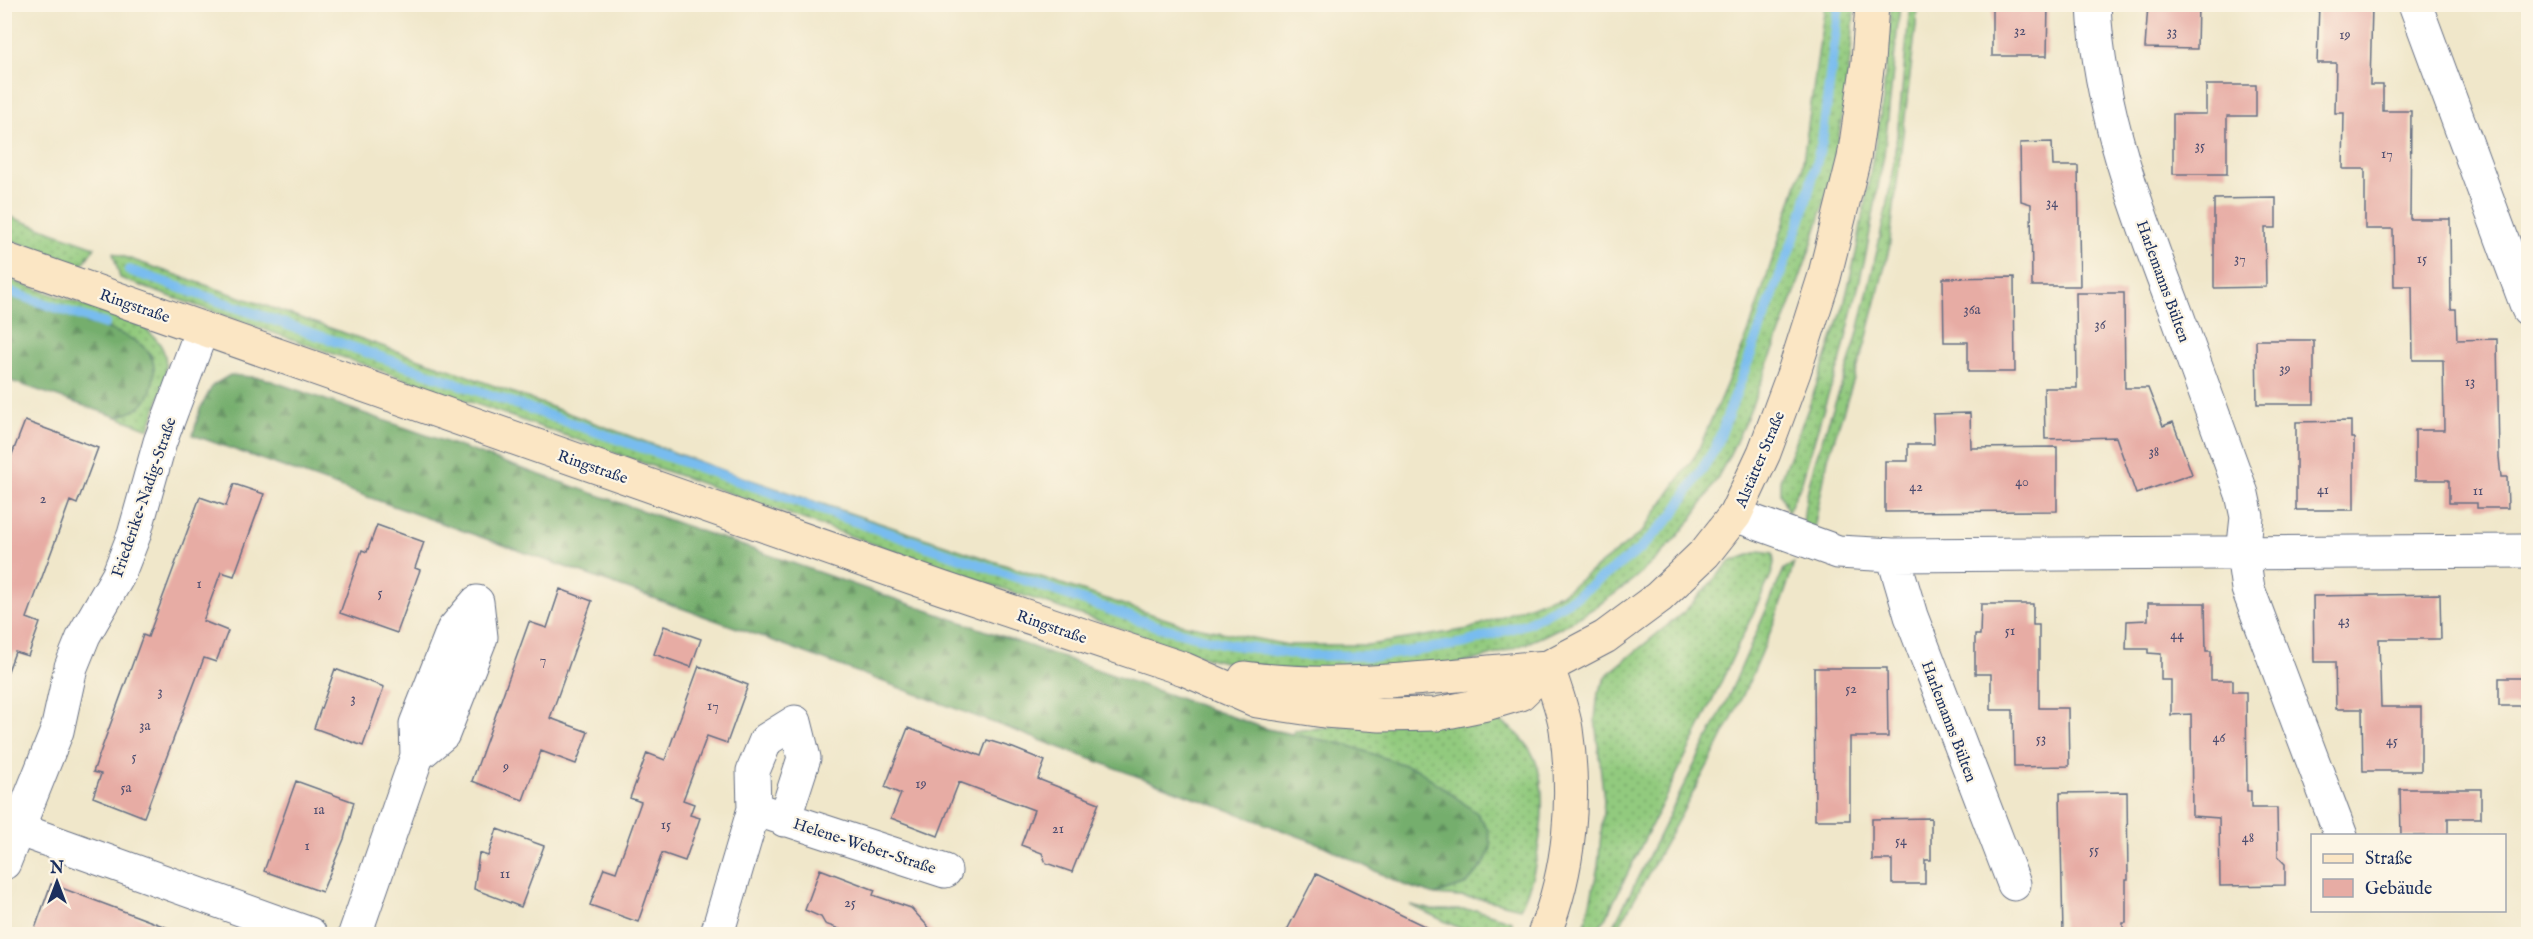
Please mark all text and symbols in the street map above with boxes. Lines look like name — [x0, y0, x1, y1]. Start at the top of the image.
house number: 32 — [2014, 22, 2026, 40]
house number: 33 — [2167, 23, 2177, 41]
house number: 19 — [2339, 26, 2351, 44]
house number: 35 — [2195, 137, 2205, 155]
house number: 17 — [2381, 145, 2393, 163]
house number: 34 — [2046, 194, 2058, 212]
street label: Harlemanns Bülten — [2131, 218, 2194, 346]
house number: 37 — [2234, 250, 2246, 268]
house number: 15 — [2417, 250, 2427, 268]
street label: Ringstraße — [97, 286, 172, 328]
house number: 36a — [1963, 301, 1982, 319]
house number: 36 — [2094, 316, 2107, 334]
house number: 39 — [2279, 360, 2291, 378]
house number: 13 — [2465, 373, 2475, 391]
street label: Alstätter Straße — [1731, 408, 1790, 512]
street label: Friederike-Nadig-Straße — [108, 415, 182, 580]
house number: 38 — [2149, 443, 2159, 461]
street label: Ringstraße — [555, 447, 630, 489]
house number: 40 — [2015, 473, 2029, 491]
house number: 42 — [1909, 478, 1923, 496]
house number: 41 — [2317, 481, 2329, 499]
house number: 11 — [2473, 482, 2483, 500]
house number: 2 — [40, 490, 47, 508]
house number: 1 — [196, 575, 202, 593]
house number: 5 — [377, 584, 383, 602]
street label: Ringstraße — [1014, 607, 1089, 649]
house number: 43 — [2338, 612, 2350, 630]
house number: 51 — [2005, 622, 2015, 640]
house number: 44 — [2170, 626, 2184, 644]
house number: 7 — [540, 651, 546, 669]
street label: Harlemanns Bülten — [1916, 658, 1981, 786]
house number: 52 — [1845, 680, 1857, 698]
house number: 3 — [157, 683, 163, 701]
house number: 3 — [350, 690, 356, 708]
house number: 17 — [707, 697, 719, 715]
house number: 3a — [139, 717, 152, 735]
house number: 46 — [2213, 729, 2226, 747]
house number: 53 — [2036, 730, 2046, 748]
house number: 45 — [2386, 732, 2398, 750]
house number: 5 — [131, 748, 137, 766]
house number: 9 — [502, 758, 509, 776]
house number: 19 — [915, 775, 927, 793]
house number: 5a — [120, 779, 133, 797]
house number: 1a — [313, 801, 326, 819]
street label: Helene-Weber-Straße — [790, 814, 938, 879]
house number: 15 — [661, 816, 671, 834]
house number: 21 — [1052, 820, 1064, 838]
house number: 48 — [2242, 829, 2254, 847]
house number: 54 — [1895, 832, 1907, 850]
legend — [2311, 834, 2506, 912]
house number: 1 — [304, 837, 310, 855]
house number: 55 — [2089, 841, 2099, 859]
text: Straße — [2365, 848, 2412, 871]
north arrow — [27, 852, 87, 912]
text: N — [49, 859, 64, 879]
house number: 11 — [500, 865, 510, 883]
text: Gebäude — [2365, 878, 2432, 901]
house number: 25 — [844, 894, 856, 912]

